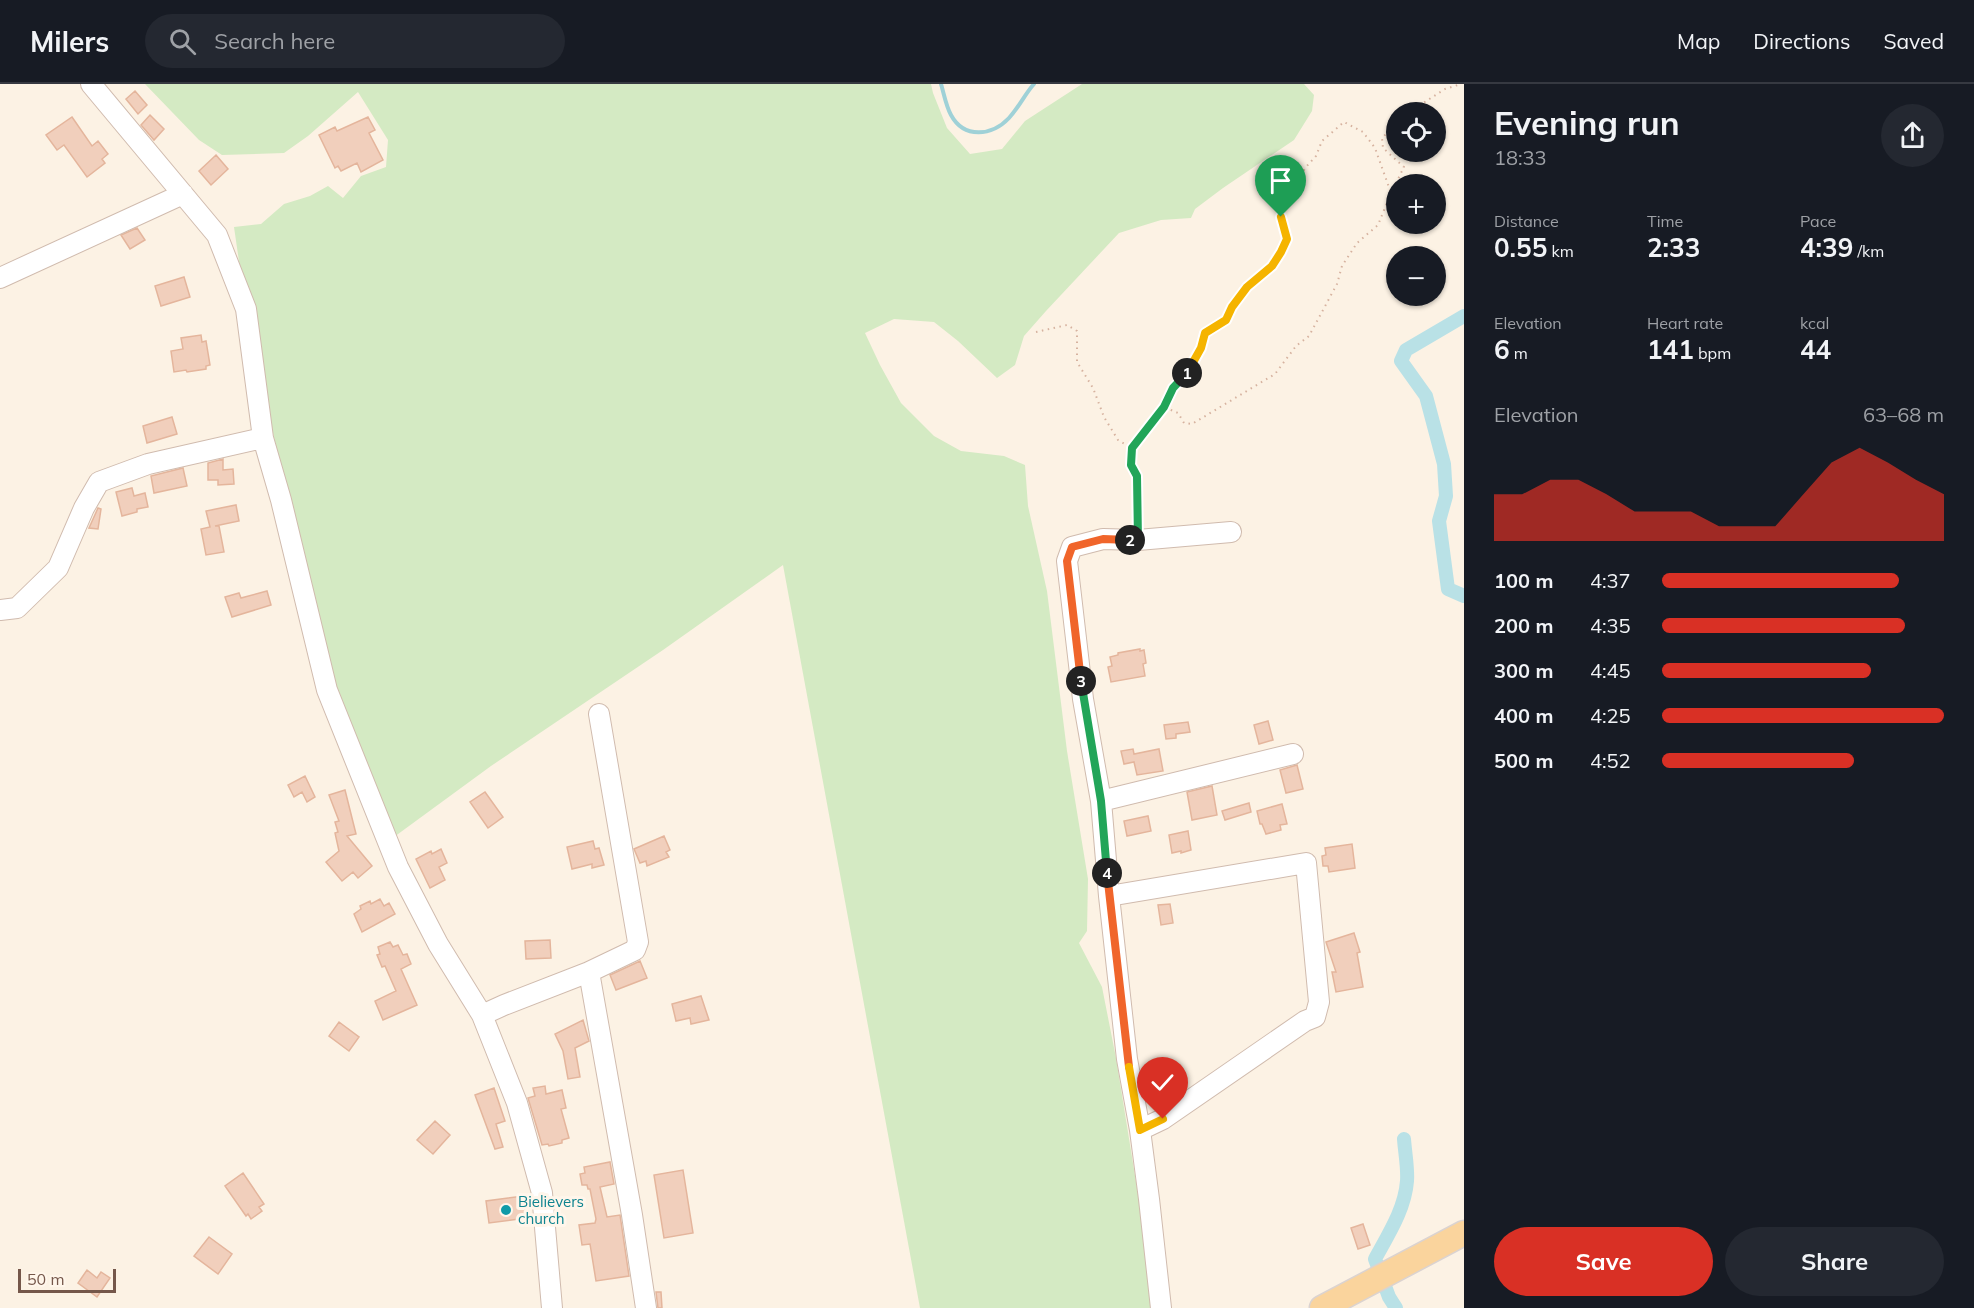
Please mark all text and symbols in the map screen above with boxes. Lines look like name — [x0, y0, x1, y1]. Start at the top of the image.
search box — [145, 14, 565, 68]
text: Milers — [30, 24, 109, 59]
icon: search — [166, 25, 199, 58]
text: Search here — [214, 27, 335, 55]
text: Map — [1677, 28, 1720, 54]
text: Directions — [1753, 28, 1850, 54]
text: Saved — [1883, 28, 1944, 54]
map controls — [1386, 102, 1446, 306]
button: locate — [1386, 102, 1446, 162]
text: Evening run — [1494, 102, 1680, 143]
button: share — [1881, 104, 1944, 167]
text: 18:33 — [1494, 145, 1547, 170]
pin — [1255, 155, 1306, 217]
icon: arrive — [1264, 164, 1297, 197]
button: + — [1386, 174, 1446, 234]
text: Distance — [1494, 211, 1559, 231]
text: Time — [1647, 211, 1683, 231]
text: Pace — [1800, 211, 1836, 231]
text: 0.55 — [1494, 231, 1547, 264]
text: 2:33 — [1647, 231, 1700, 264]
text: 4:39 — [1800, 231, 1853, 264]
text: km — [1547, 241, 1574, 261]
text: /km — [1853, 241, 1884, 261]
button: − — [1386, 246, 1446, 306]
text: Elevation — [1494, 313, 1562, 333]
text: Heart rate — [1647, 313, 1723, 333]
text: kcal — [1800, 313, 1829, 333]
text: 6 — [1494, 333, 1510, 366]
text: 141 — [1647, 333, 1694, 366]
text: 44 — [1800, 333, 1831, 366]
text: m — [1510, 343, 1528, 363]
text: bpm — [1694, 343, 1731, 363]
pin: 1 — [1172, 358, 1202, 388]
text: 1 — [1182, 363, 1192, 383]
text: Elevation — [1494, 402, 1579, 427]
text: 63–68 m — [1863, 402, 1944, 427]
pin: 2 — [1115, 525, 1145, 555]
text: 2 — [1125, 530, 1135, 550]
text: 100 m — [1494, 568, 1553, 593]
text: 4:37 — [1590, 568, 1631, 593]
text: 200 m — [1494, 613, 1553, 638]
text: 4:35 — [1590, 613, 1631, 638]
text: 300 m — [1494, 658, 1553, 683]
text: 4:45 — [1590, 658, 1631, 683]
pin: 3 — [1066, 666, 1096, 696]
text: 3 — [1076, 671, 1086, 691]
text: 400 m — [1494, 703, 1553, 728]
text: 4:25 — [1590, 703, 1631, 728]
text: 500 m — [1494, 748, 1553, 773]
text: 4:52 — [1590, 748, 1631, 773]
pin: 4 — [1092, 858, 1122, 888]
text: 4 — [1102, 863, 1112, 883]
pin — [1137, 1057, 1188, 1119]
icon: check — [1146, 1066, 1179, 1099]
place label: Bielievers church — [518, 1192, 584, 1228]
marker: Bielievers church — [499, 1203, 513, 1217]
button: Save — [1494, 1227, 1713, 1296]
button: Share — [1725, 1227, 1944, 1296]
scale bar — [18, 1266, 116, 1294]
text: 50 m — [27, 1269, 64, 1289]

